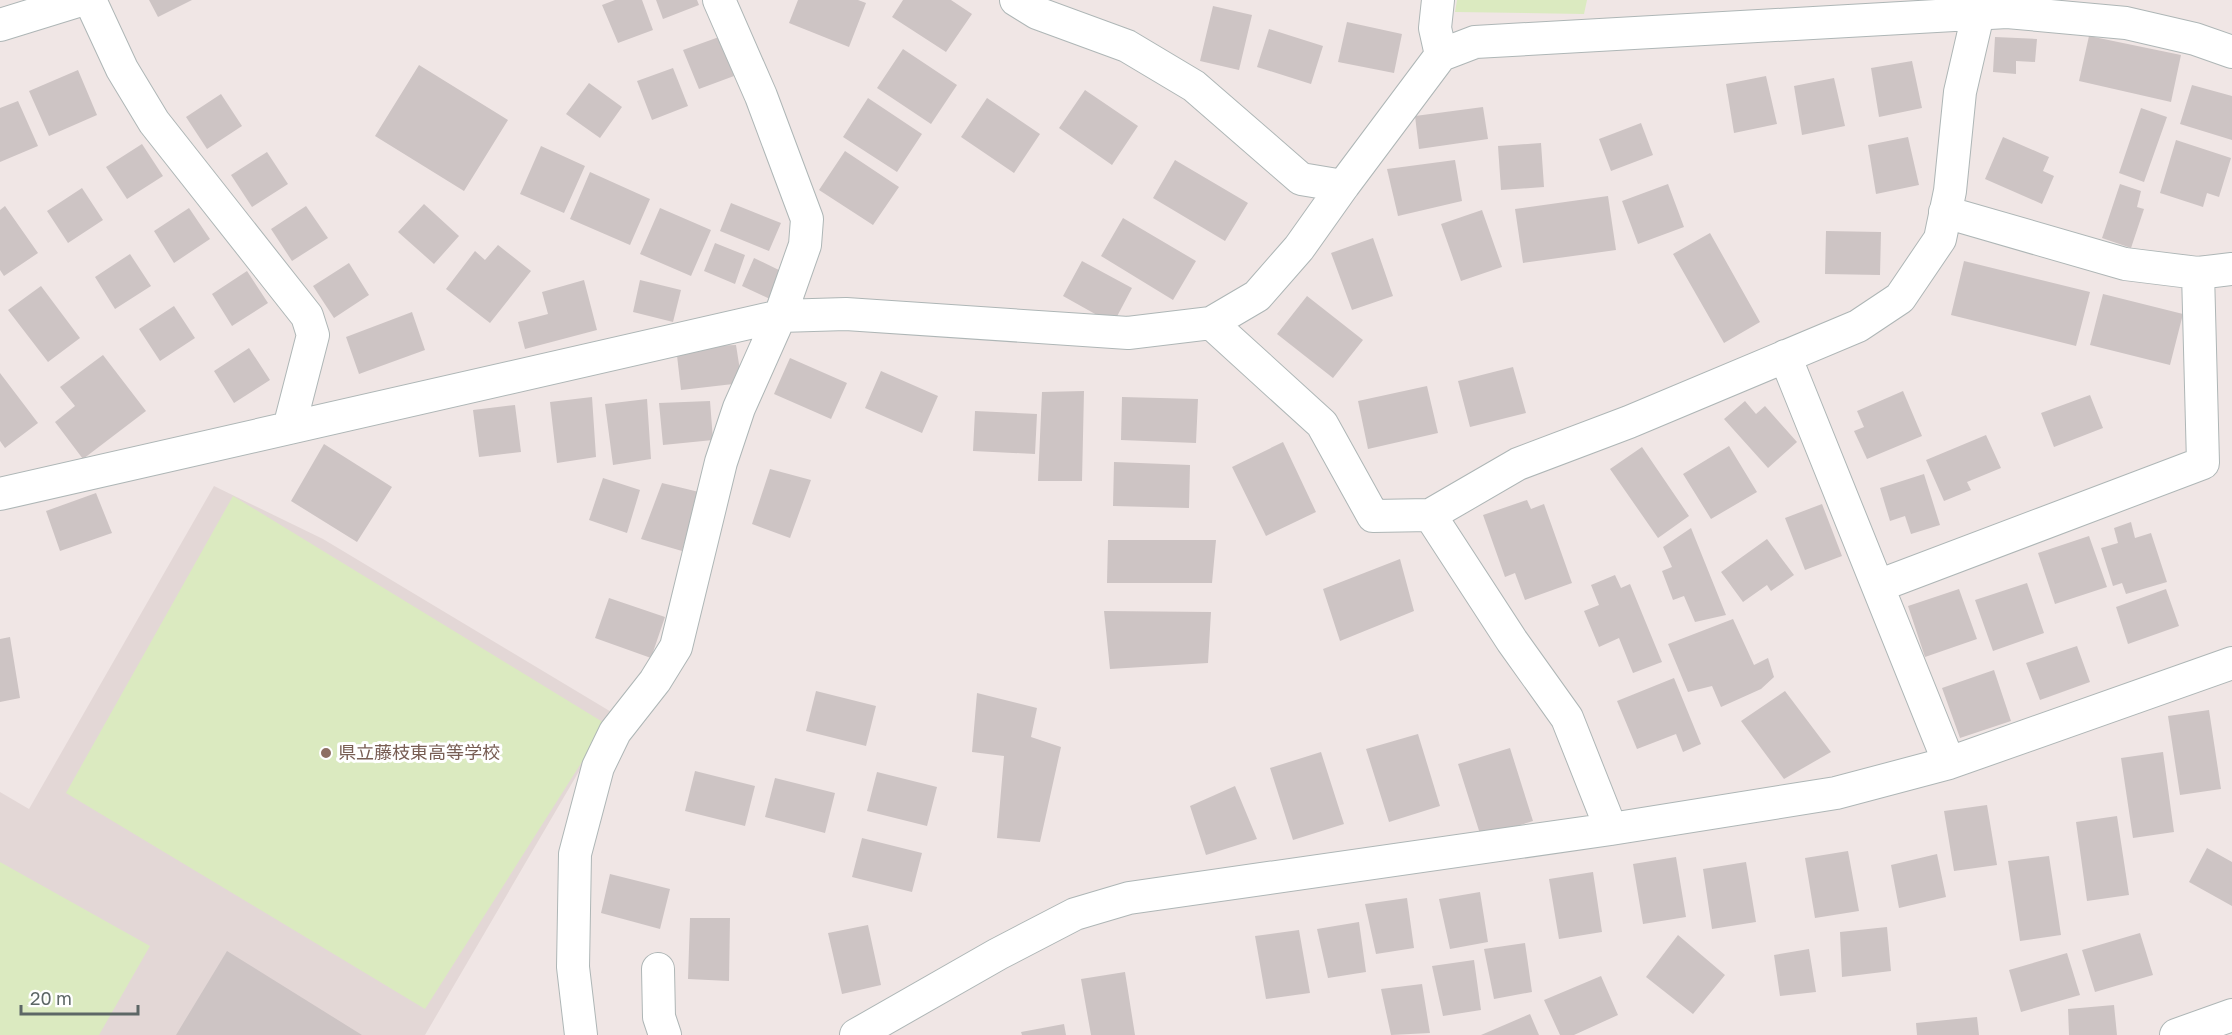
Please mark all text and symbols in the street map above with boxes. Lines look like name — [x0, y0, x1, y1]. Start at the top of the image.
place label: 県立藤枝東高等学校 — [338, 741, 500, 763]
marker: 県立藤枝東高等学校 — [319, 746, 333, 760]
scale bar — [21, 978, 138, 1016]
text: 20 m — [30, 987, 72, 1009]

